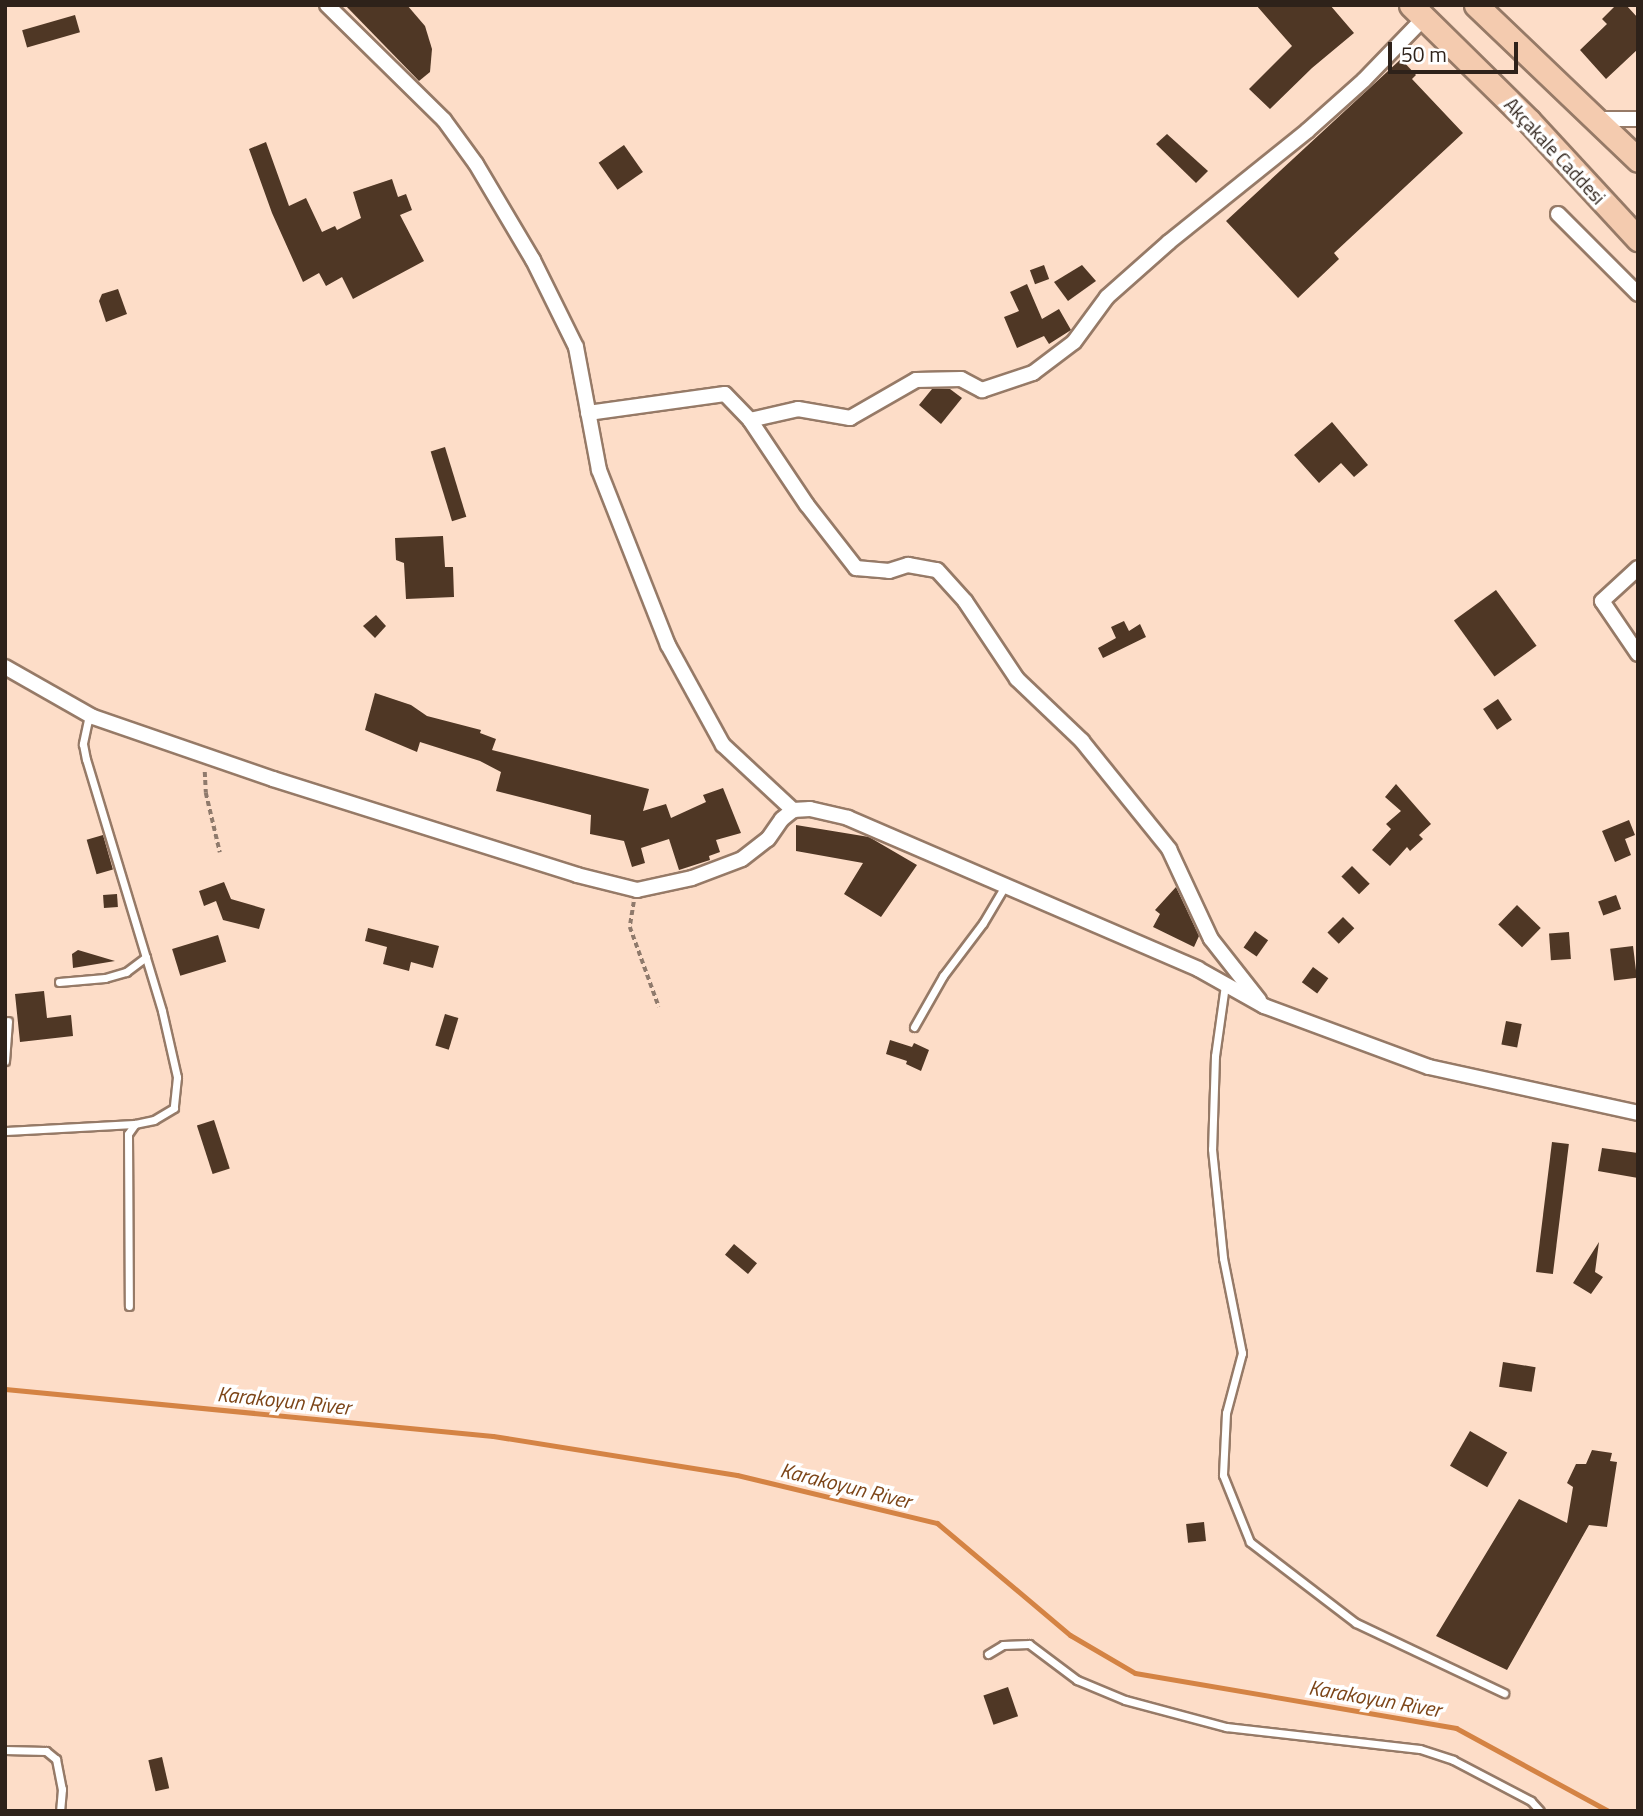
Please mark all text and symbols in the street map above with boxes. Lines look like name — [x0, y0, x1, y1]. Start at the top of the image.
scale bar — [1391, 28, 1520, 72]
text: 50 m — [1401, 38, 1447, 70]
street label: Akçakale Caddesi — [1500, 93, 1610, 209]
water label: Karakoyun River — [216, 1380, 352, 1420]
water label: Karakoyun River — [778, 1457, 914, 1513]
water label: Karakoyun River — [1307, 1674, 1443, 1722]

